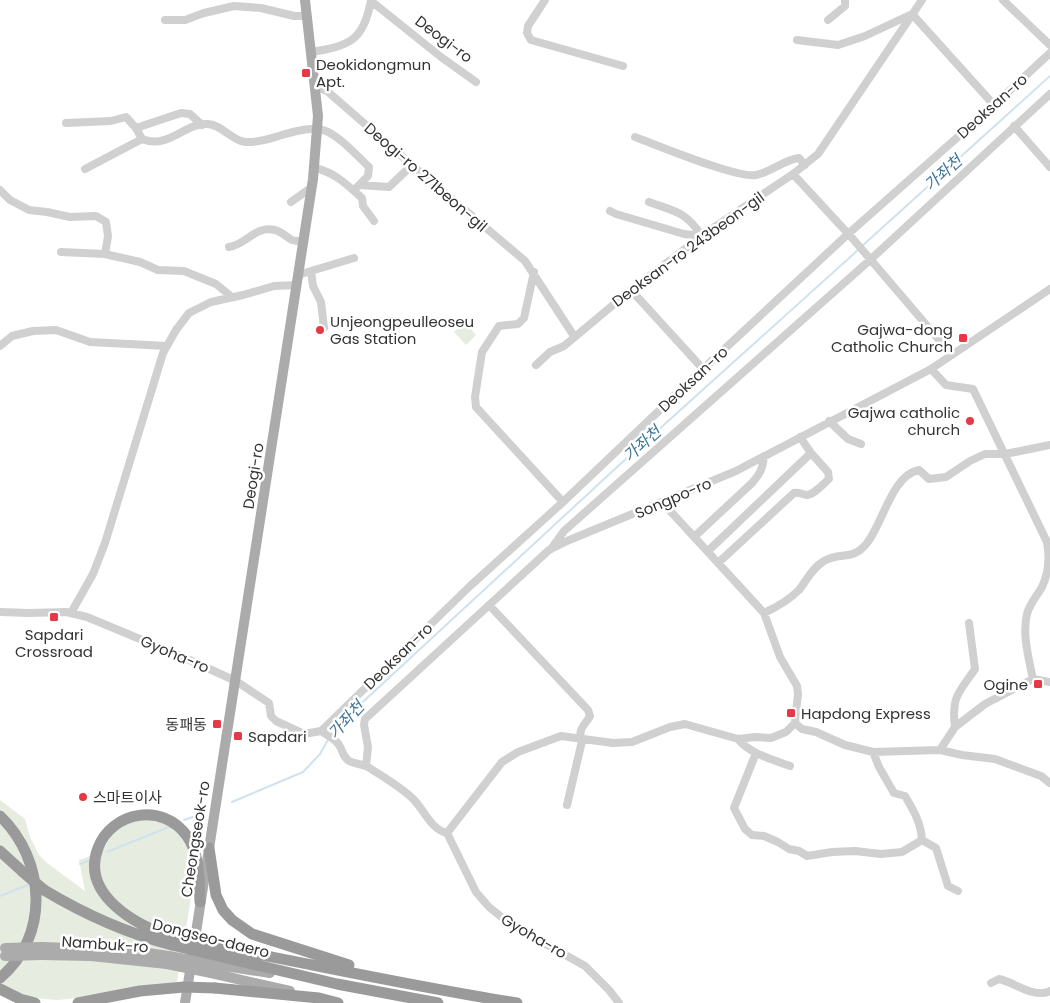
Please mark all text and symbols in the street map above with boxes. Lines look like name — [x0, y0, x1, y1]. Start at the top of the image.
street label: Deogi-ro — [411, 11, 477, 67]
place label: Deokidongmun Apt. — [316, 54, 431, 92]
marker: Deokidongmun Apt. — [300, 67, 312, 79]
street label: Deoksan-ro — [952, 69, 1032, 143]
street label: Deogi-ro 271beon-gil — [360, 118, 492, 236]
water label: 가좌천 — [919, 148, 969, 196]
street label: Deoksan-ro 243beon-gil — [608, 187, 768, 311]
place label: Unjeongpeulleoseu Gas Station — [330, 311, 474, 349]
place label: Gajwa-dong Catholic Church — [831, 319, 953, 357]
marker: Unjeongpeulleoseu Gas Station — [314, 324, 326, 336]
marker: Gajwa-dong Catholic Church — [957, 332, 969, 344]
street label: Deoksan-ro — [654, 341, 732, 417]
place label: Gajwa catholic church — [848, 402, 960, 440]
marker: Gajwa catholic church — [964, 415, 976, 427]
water label: 가좌천 — [618, 419, 668, 467]
street label: Deogi-ro — [237, 441, 269, 511]
street label: Songpo-ro — [631, 472, 715, 524]
marker: Sapdari Crossroad — [48, 611, 60, 623]
street label: Deoksan-ro — [359, 618, 437, 694]
place label: Sapdari Crossroad — [15, 624, 93, 662]
street label: Gyoha-ro — [137, 630, 213, 678]
place label: Ogine — [983, 674, 1028, 695]
marker: Ogine — [1032, 678, 1044, 690]
water label: 가좌천 — [323, 694, 371, 744]
place label: Hapdong Express — [801, 703, 931, 724]
marker: Hapdong Express — [785, 707, 797, 719]
place label: 동패동 — [166, 714, 207, 735]
marker: 동패동 — [211, 718, 223, 730]
place label: Sapdari — [248, 726, 307, 747]
marker: Sapdari — [232, 730, 244, 742]
street label: Cheongseok-ro — [175, 779, 215, 899]
place label: 스마트이사 — [93, 787, 162, 808]
marker: 스마트이사 — [77, 791, 89, 803]
street label: Gyoha-ro — [497, 909, 571, 963]
street label: Dongseo-daero — [150, 913, 272, 963]
street label: Nambuk-ro — [61, 930, 149, 958]

